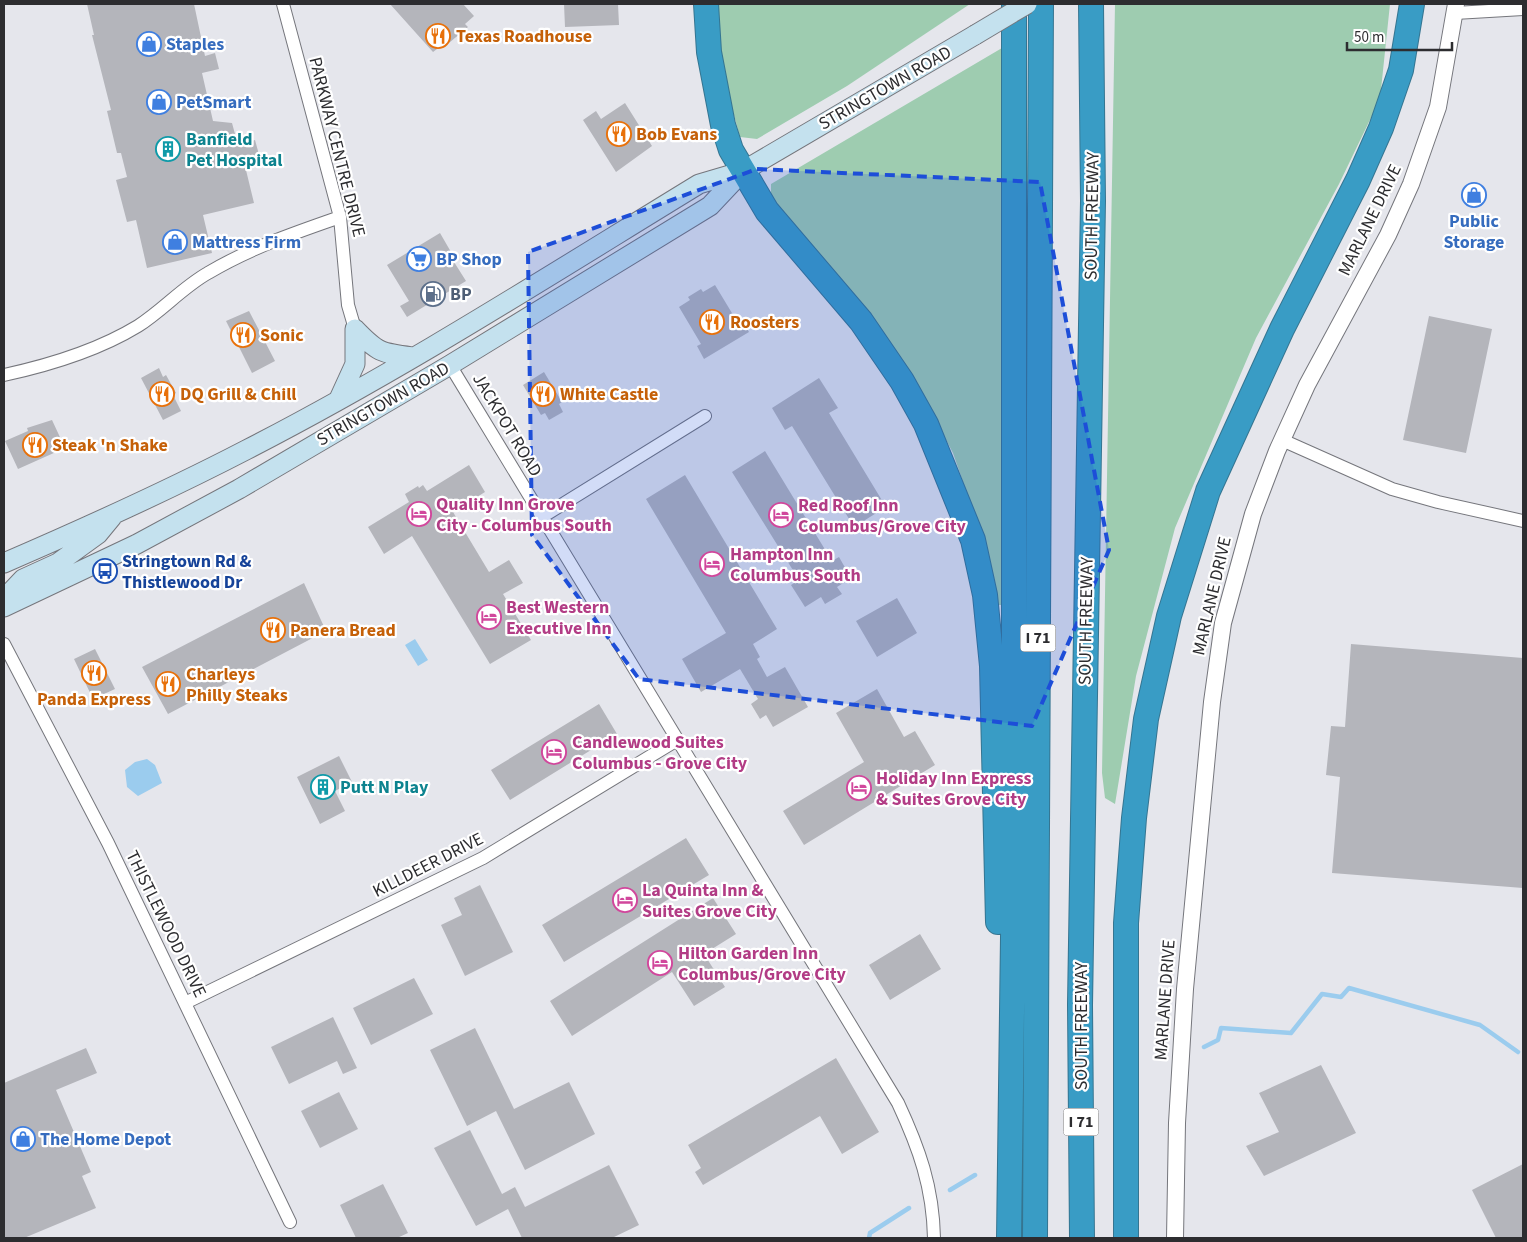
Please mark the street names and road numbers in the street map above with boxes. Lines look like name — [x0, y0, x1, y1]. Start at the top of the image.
street label: STRINGTOWN ROAD — [814, 40, 956, 136]
street label: PARKWAY CENTRE DRIVE — [303, 54, 371, 240]
street label: SOUTH FREEWAY — [1078, 151, 1106, 280]
street label: MARLANE DRIVE — [1332, 160, 1408, 280]
street label: STRINGTOWN ROAD — [312, 356, 454, 452]
street label: JACKPOT ROAD — [466, 369, 548, 481]
street label: MARLANE DRIVE — [1186, 534, 1238, 658]
street label: SOUTH FREEWAY — [1072, 556, 1100, 685]
road number: I 71 — [1020, 624, 1056, 651]
street label: KILLDEER DRIVE — [368, 826, 488, 904]
street label: THISTLEWOOD DRIVE — [120, 846, 212, 1002]
street label: MARLANE DRIVE — [1148, 939, 1182, 1061]
street label: SOUTH FREEWAY — [1069, 961, 1094, 1090]
road number: I 71 — [1064, 1108, 1098, 1136]

